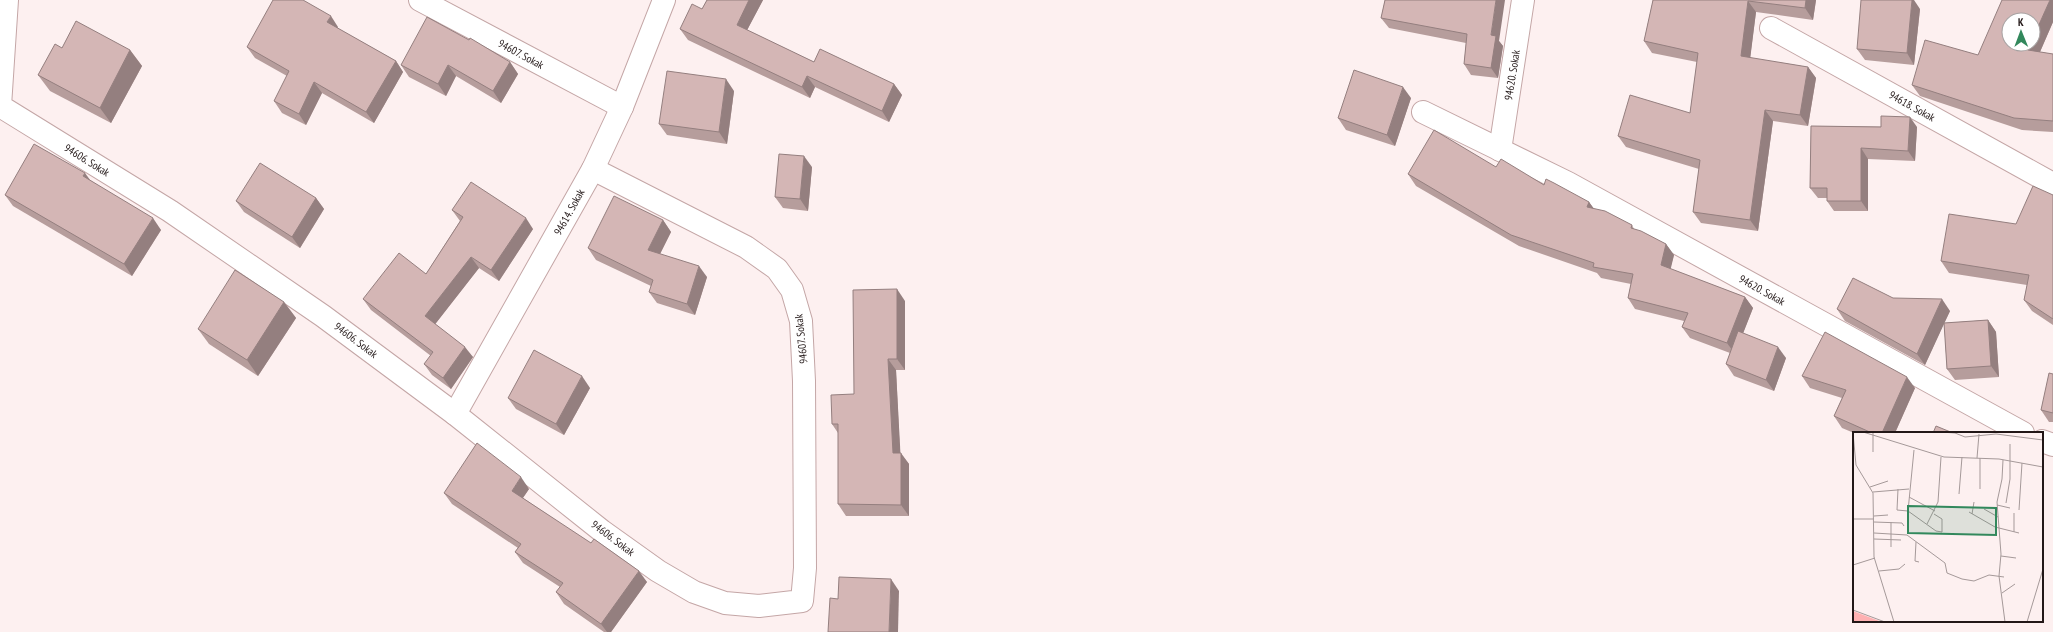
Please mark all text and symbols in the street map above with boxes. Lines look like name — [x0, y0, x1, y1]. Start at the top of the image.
north arrow — [2001, 12, 2041, 52]
text: K — [2018, 15, 2024, 29]
street label: 94607. Sokak — [496, 36, 547, 72]
street label: 94620. Sokak — [1501, 48, 1523, 101]
street label: 94618. Sokak — [1886, 88, 1938, 125]
street label: 94606. Sokak — [62, 141, 113, 180]
street label: 94614. Sokak — [551, 186, 588, 238]
street label: 94620. Sokak — [1736, 272, 1788, 309]
street label: 94607. Sokak — [791, 313, 811, 364]
street label: 94606. Sokak — [332, 319, 381, 361]
inset map — [1853, 432, 2043, 622]
street label: 94606. Sokak — [589, 517, 638, 559]

